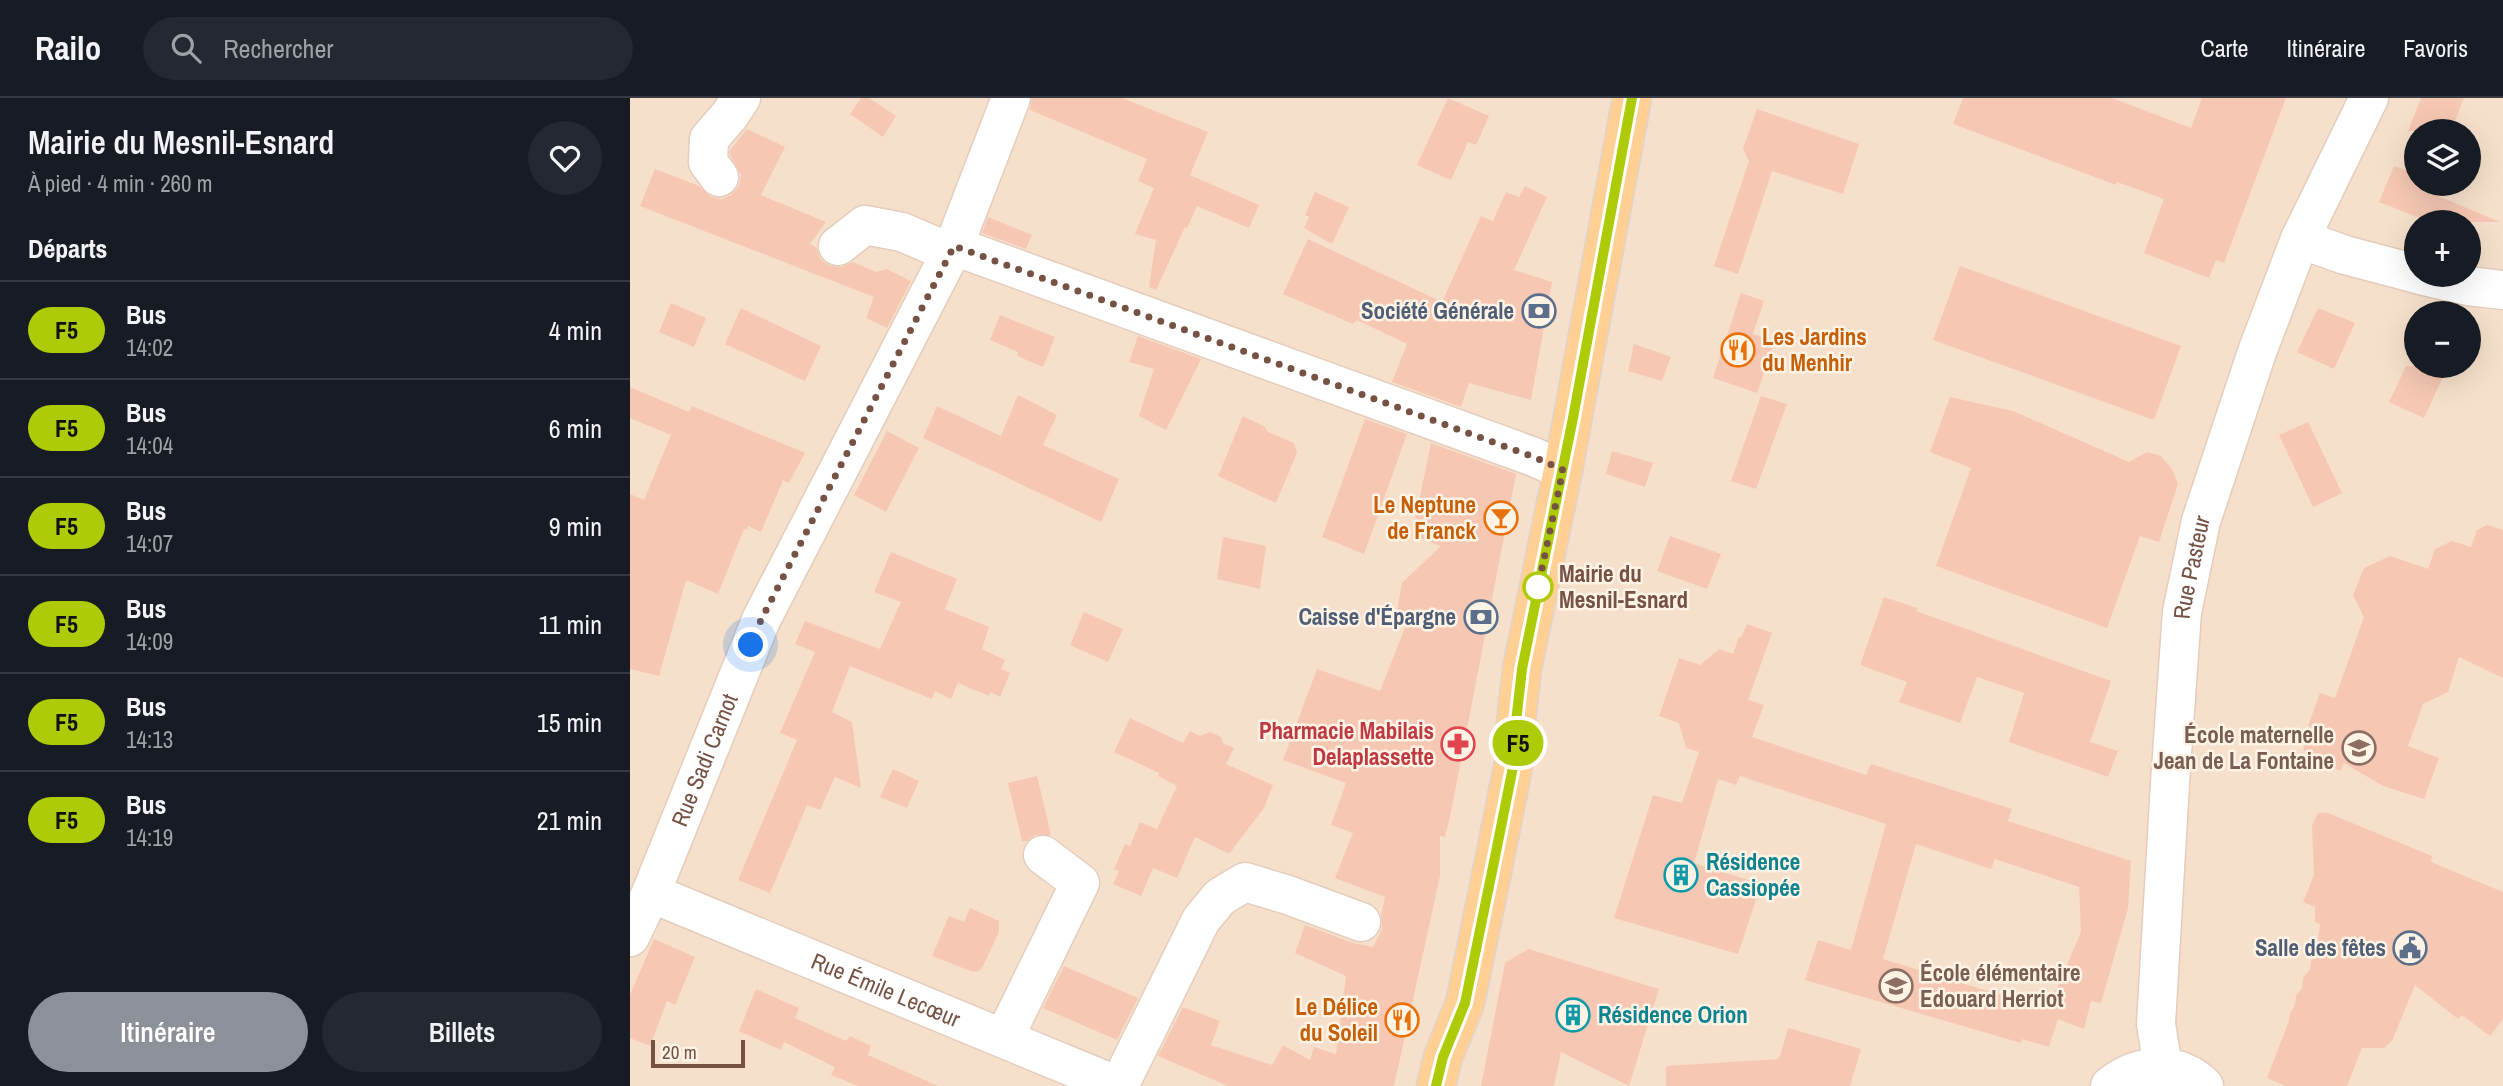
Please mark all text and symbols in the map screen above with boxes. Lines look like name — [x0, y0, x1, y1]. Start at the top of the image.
search box — [143, 17, 633, 80]
text: Railo — [35, 26, 101, 70]
icon: search — [167, 29, 205, 67]
text: Rechercher — [223, 31, 333, 66]
text: Carte — [2200, 32, 2249, 64]
text: Itinéraire — [2287, 32, 2365, 64]
text: Favoris — [2403, 32, 2468, 64]
map controls — [2404, 119, 2481, 378]
button: layers — [2404, 119, 2481, 196]
text: Mairie du Mesnil-Esnard — [28, 120, 334, 164]
button: heart — [528, 121, 602, 195]
text: À pied · 4 min · 260 m — [28, 168, 213, 199]
button: + — [2404, 210, 2481, 287]
text: Départs — [28, 231, 107, 266]
bank icon: Société Générale — [1520, 292, 1558, 330]
place label: Société Générale — [1361, 295, 1514, 326]
text: Bus — [126, 297, 166, 332]
button: − — [2404, 301, 2481, 378]
text: 4 min — [549, 313, 602, 348]
text: F5 — [55, 314, 78, 346]
place label: Les Jardins du Menhir — [1762, 321, 1867, 378]
restaurant icon: Les Jardins du Menhir — [1719, 331, 1757, 369]
text: 14:02 — [126, 332, 173, 363]
text: Bus — [126, 395, 166, 430]
text: 6 min — [549, 411, 602, 446]
text: F5 — [55, 412, 78, 444]
text: 14:04 — [126, 430, 173, 461]
place label: Le Neptune de Franck — [1373, 489, 1477, 546]
text: Bus — [126, 493, 166, 528]
bar icon: Le Neptune de Franck — [1482, 499, 1520, 537]
text: 9 min — [549, 509, 602, 544]
text: F5 — [55, 510, 78, 542]
street label: Rue Pasteur — [2166, 510, 2217, 620]
text: 14:07 — [126, 528, 173, 559]
place label: Mairie du Mesnil-Esnard — [1559, 558, 1688, 615]
marker: Mairie du Mesnil-Esnard — [1523, 572, 1553, 602]
text: Bus — [126, 591, 166, 626]
bank icon: Caisse d'Épargne — [1462, 598, 1500, 636]
place label: Caisse d'Épargne — [1298, 601, 1456, 632]
text: 11 min — [538, 607, 602, 642]
text: F5 — [55, 608, 78, 640]
text: 14:09 — [126, 626, 173, 657]
your location — [733, 627, 768, 662]
text: Bus — [126, 689, 166, 724]
street label: Rue Sadi Carnot — [663, 689, 745, 831]
text: 15 min — [537, 705, 602, 740]
text: F5 — [55, 706, 78, 738]
place label: Pharmacie Mabilais Delaplassette — [1259, 715, 1434, 772]
place label: École maternelle Jean de La Fontaine — [2154, 719, 2334, 776]
line badge: F5 — [1486, 720, 1550, 766]
text: 14:13 — [126, 724, 173, 755]
pharmacy icon: Pharmacie Mabilais Delaplassette — [1439, 725, 1477, 763]
text: F5 — [1507, 727, 1529, 759]
school or university icon: École maternelle Jean de La Fontaine — [2340, 729, 2378, 767]
text: Bus — [126, 787, 166, 822]
text: 21 min — [537, 803, 602, 838]
text: F5 — [55, 804, 78, 836]
text: 14:19 — [126, 822, 173, 853]
place label: Résidence Cassiopée — [1706, 846, 1800, 903]
building icon: Résidence Cassiopée — [1662, 856, 1700, 894]
public building icon: Salle des fêtes — [2391, 929, 2429, 967]
place label: Salle des fêtes — [2255, 932, 2386, 963]
street label: Rue Émile Lecœur — [807, 945, 966, 1034]
place label: École élémentaire Edouard Herriot — [1920, 957, 2080, 1014]
school or university icon: École élémentaire Edouard Herriot — [1877, 967, 1915, 1005]
place label: Le Délice du Soleil — [1295, 991, 1378, 1048]
button: Itinéraire — [28, 992, 308, 1072]
button: Billets — [322, 992, 602, 1072]
building icon: Résidence Orion — [1554, 996, 1592, 1034]
place label: Résidence Orion — [1598, 999, 1748, 1030]
restaurant icon: Le Délice du Soleil — [1383, 1001, 1421, 1039]
scale bar — [651, 1037, 746, 1069]
text: 20 m — [662, 1039, 697, 1065]

